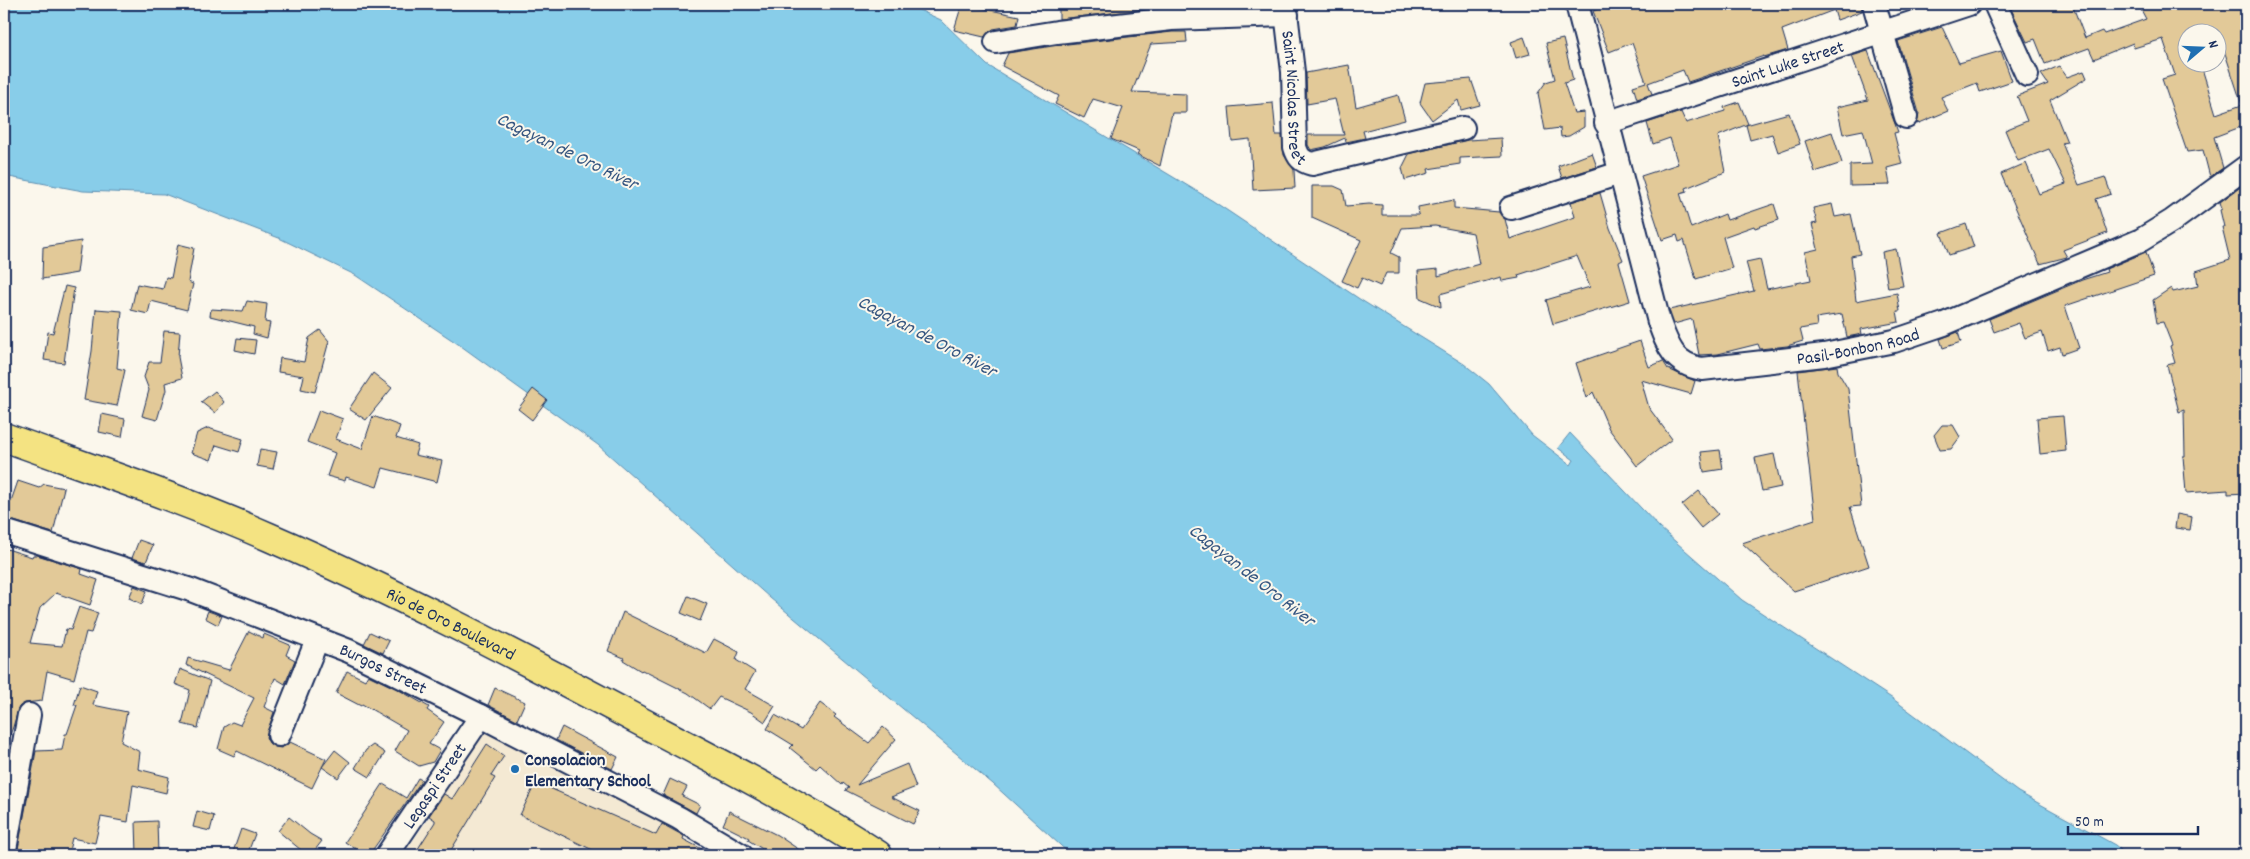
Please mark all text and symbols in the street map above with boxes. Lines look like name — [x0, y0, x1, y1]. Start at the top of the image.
north arrow — [2178, 22, 2228, 72]
street label: Saint Nicolas Street — [1273, 29, 1311, 173]
street label: Saint Luke Street — [1729, 36, 1848, 96]
text: N — [2202, 38, 2223, 51]
water label: Cagayan de Oro River — [491, 107, 643, 200]
water label: Cagayan de Oro River — [852, 290, 1002, 387]
street label: Pasil-Bonbon Road — [1796, 323, 1923, 373]
water label: Cagayan de Oro River — [1182, 519, 1321, 636]
street label: Rio de Oro Boulevard — [381, 583, 519, 668]
street label: Burgos Street — [336, 639, 431, 702]
street label: Legaspi Street — [398, 739, 474, 835]
place label: Consolacion Elementary School — [525, 749, 652, 795]
marker: Consolacion Elementary School — [509, 763, 521, 775]
scale bar — [2068, 804, 2198, 836]
text: 50 m — [2075, 812, 2104, 834]

